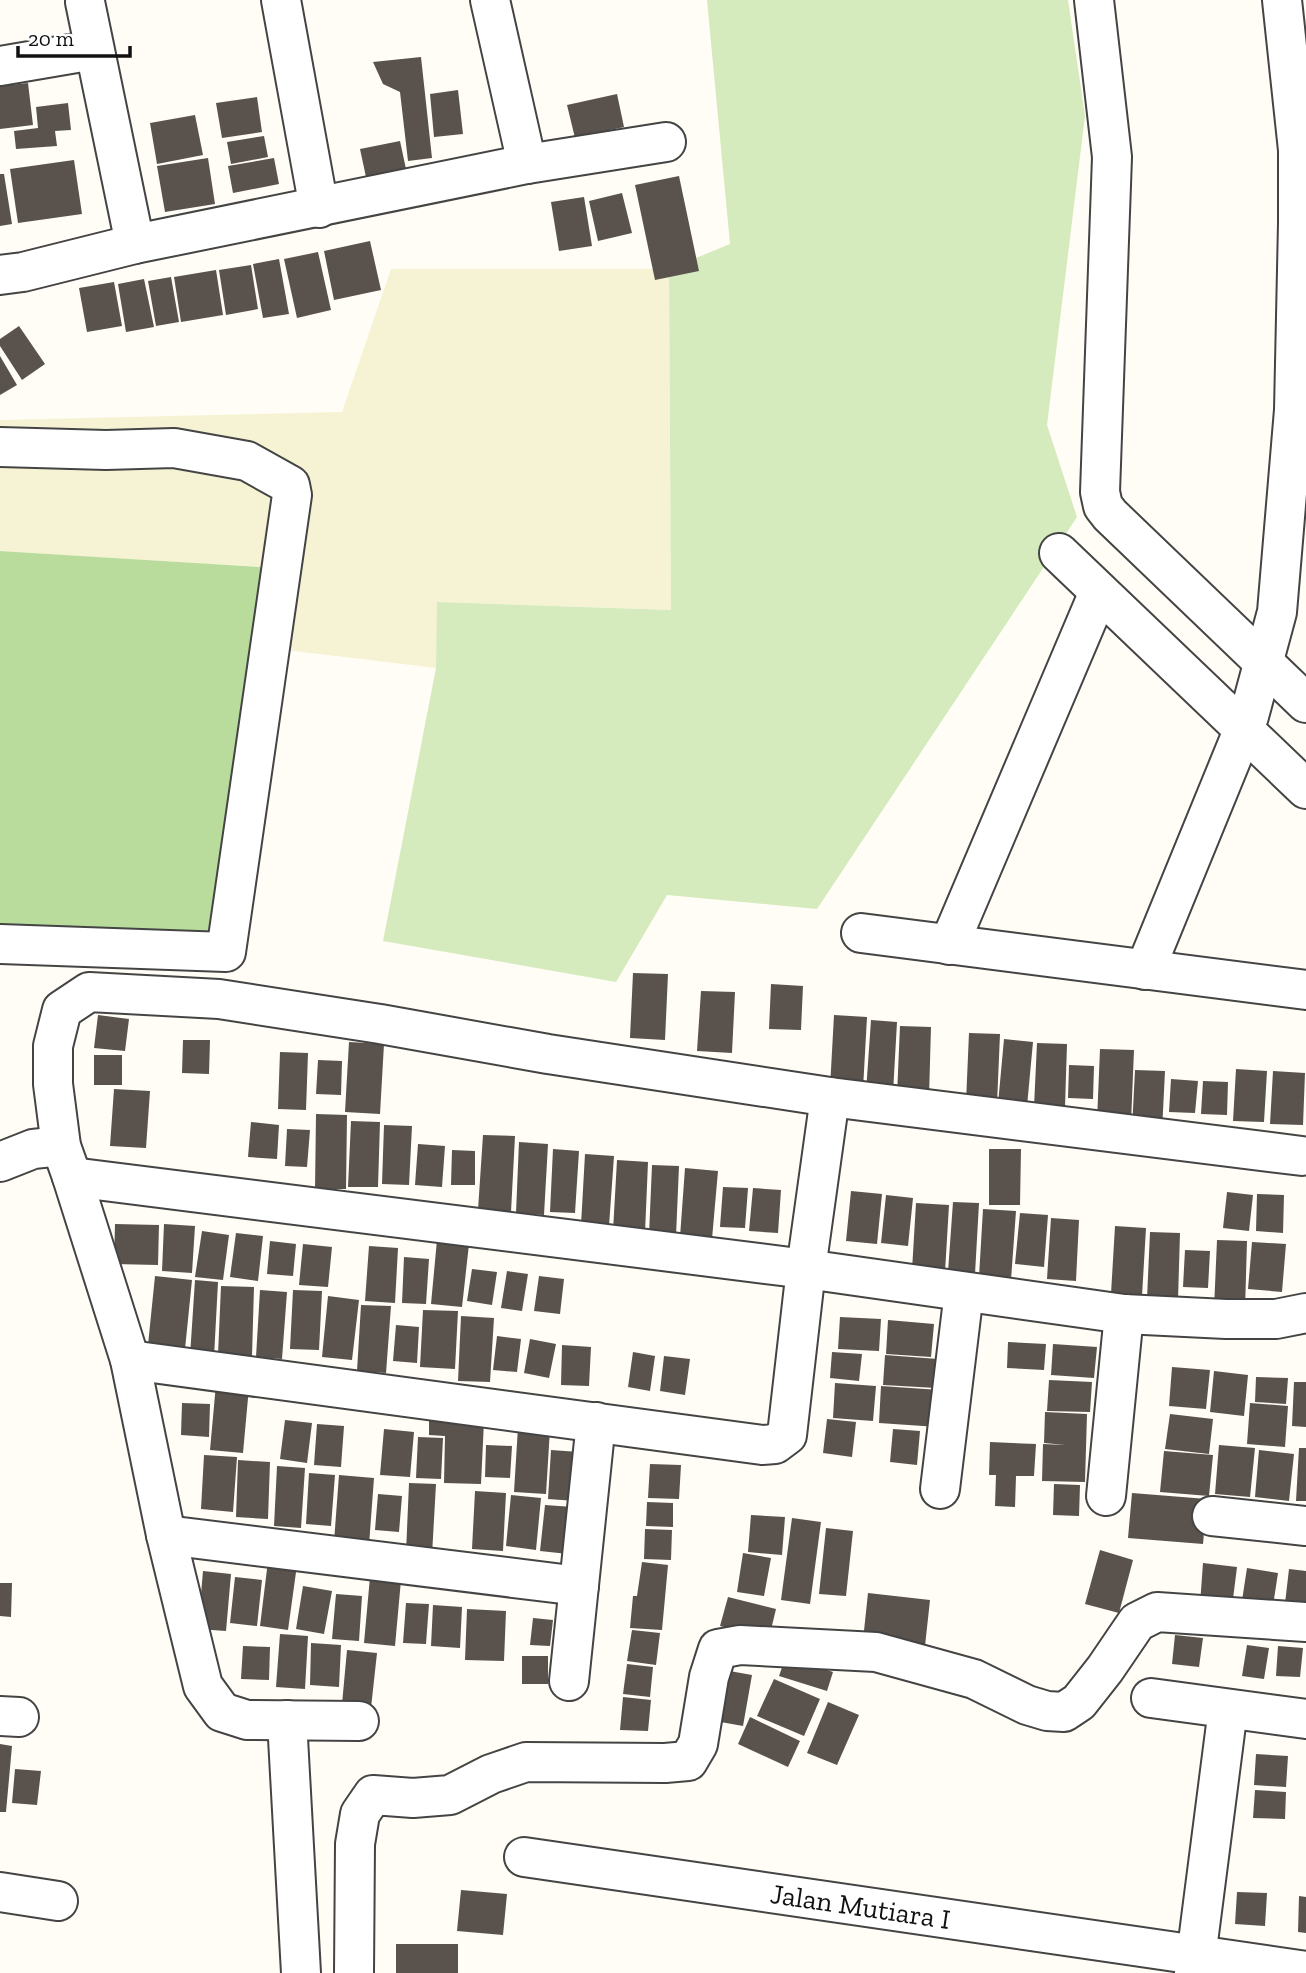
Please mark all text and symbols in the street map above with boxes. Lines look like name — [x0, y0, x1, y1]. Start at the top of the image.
scale bar — [18, 14, 130, 58]
text: 20 m — [28, 26, 74, 51]
street label: Jalan Mutiara I — [768, 1877, 953, 1935]

